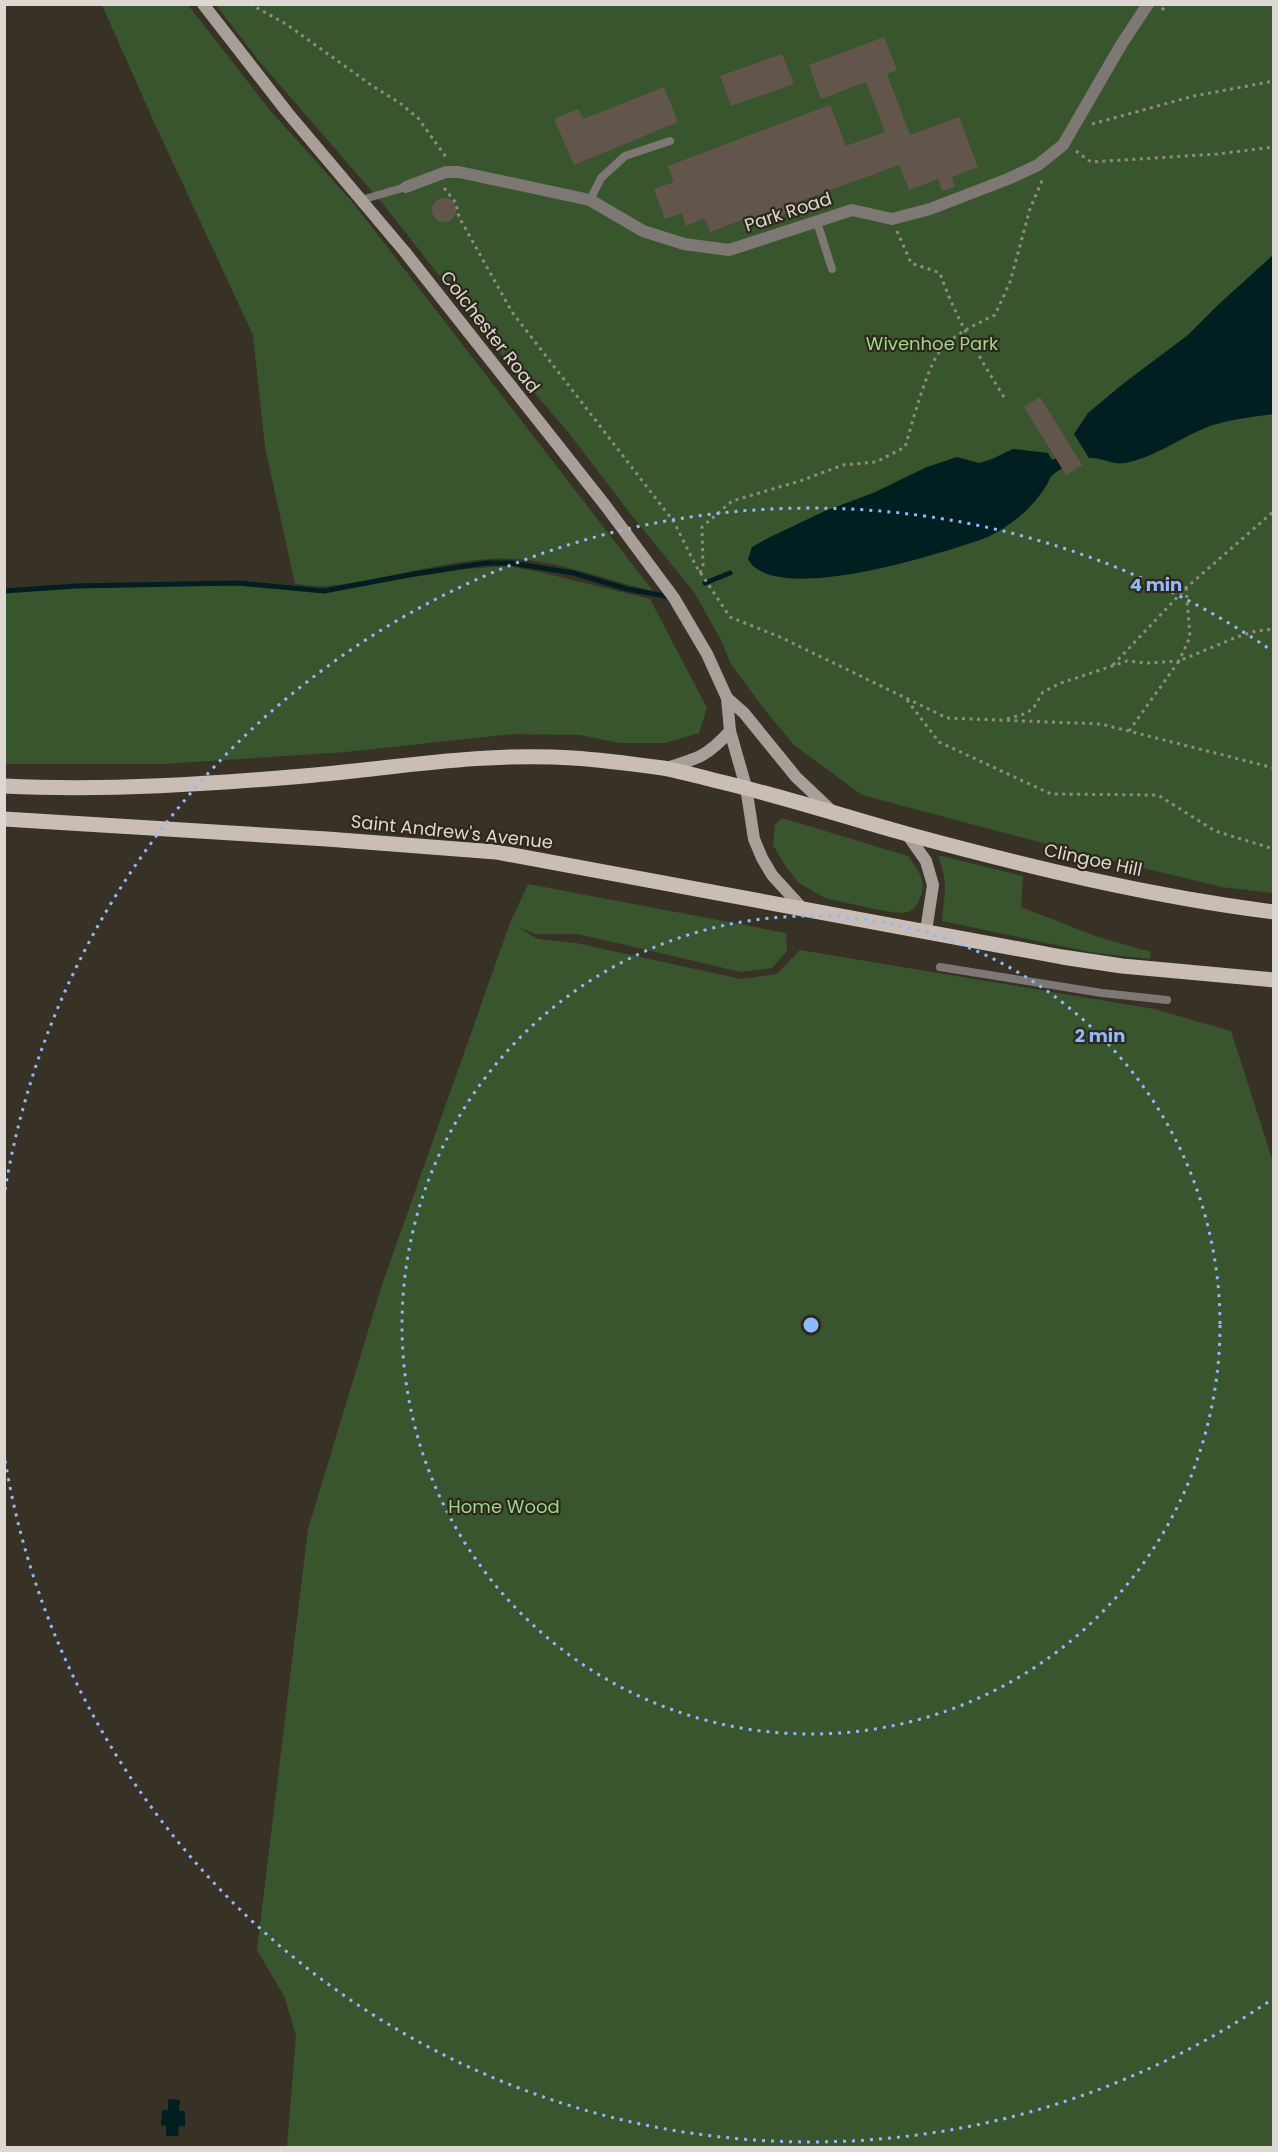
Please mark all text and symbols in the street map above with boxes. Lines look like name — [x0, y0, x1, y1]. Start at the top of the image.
street label: Park Road — [741, 186, 835, 237]
street label: Colchester Road — [435, 265, 546, 398]
park label: Wivenhoe Park — [866, 331, 999, 356]
text: 4 min — [1130, 572, 1182, 597]
street label: Saint Andrew's Avenue — [350, 808, 554, 855]
street label: Clingoe Hill — [1042, 837, 1144, 882]
text: 2 min — [1075, 1023, 1125, 1048]
centre of rings — [801, 1315, 821, 1335]
park label: Home Wood — [448, 1494, 560, 1519]

